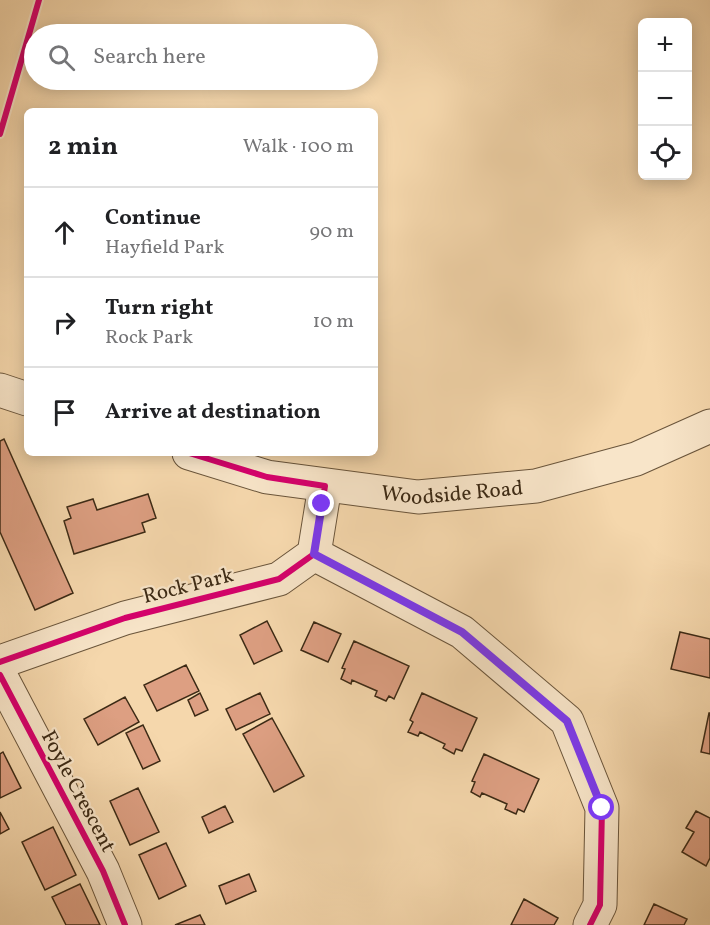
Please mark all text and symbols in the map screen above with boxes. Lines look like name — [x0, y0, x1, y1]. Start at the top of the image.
map controls — [638, 18, 692, 180]
button: + — [638, 18, 692, 72]
search box — [24, 24, 378, 90]
icon: search — [45, 41, 78, 74]
text: Search here — [93, 42, 206, 73]
button: − — [638, 72, 692, 126]
button: locate — [638, 126, 692, 180]
text: 2 min — [48, 129, 118, 165]
text: Walk · 100 m — [243, 133, 354, 161]
text: Continue — [105, 203, 201, 234]
icon: ahead — [48, 216, 81, 249]
text: 90 m — [310, 218, 354, 246]
text: Hayfield Park — [105, 234, 224, 262]
text: Turn right — [105, 293, 213, 324]
icon: right — [48, 306, 81, 339]
text: 10 m — [313, 308, 354, 336]
text: Rock Park — [105, 324, 193, 352]
icon: arrive — [48, 396, 81, 429]
text: Arrive at destination — [105, 397, 321, 428]
street label: Woodside Road — [379, 474, 524, 513]
route end — [308, 490, 334, 516]
street label: Rock Park — [140, 561, 237, 612]
street label: Foyle Crescent — [33, 726, 122, 858]
route start — [588, 794, 614, 820]

